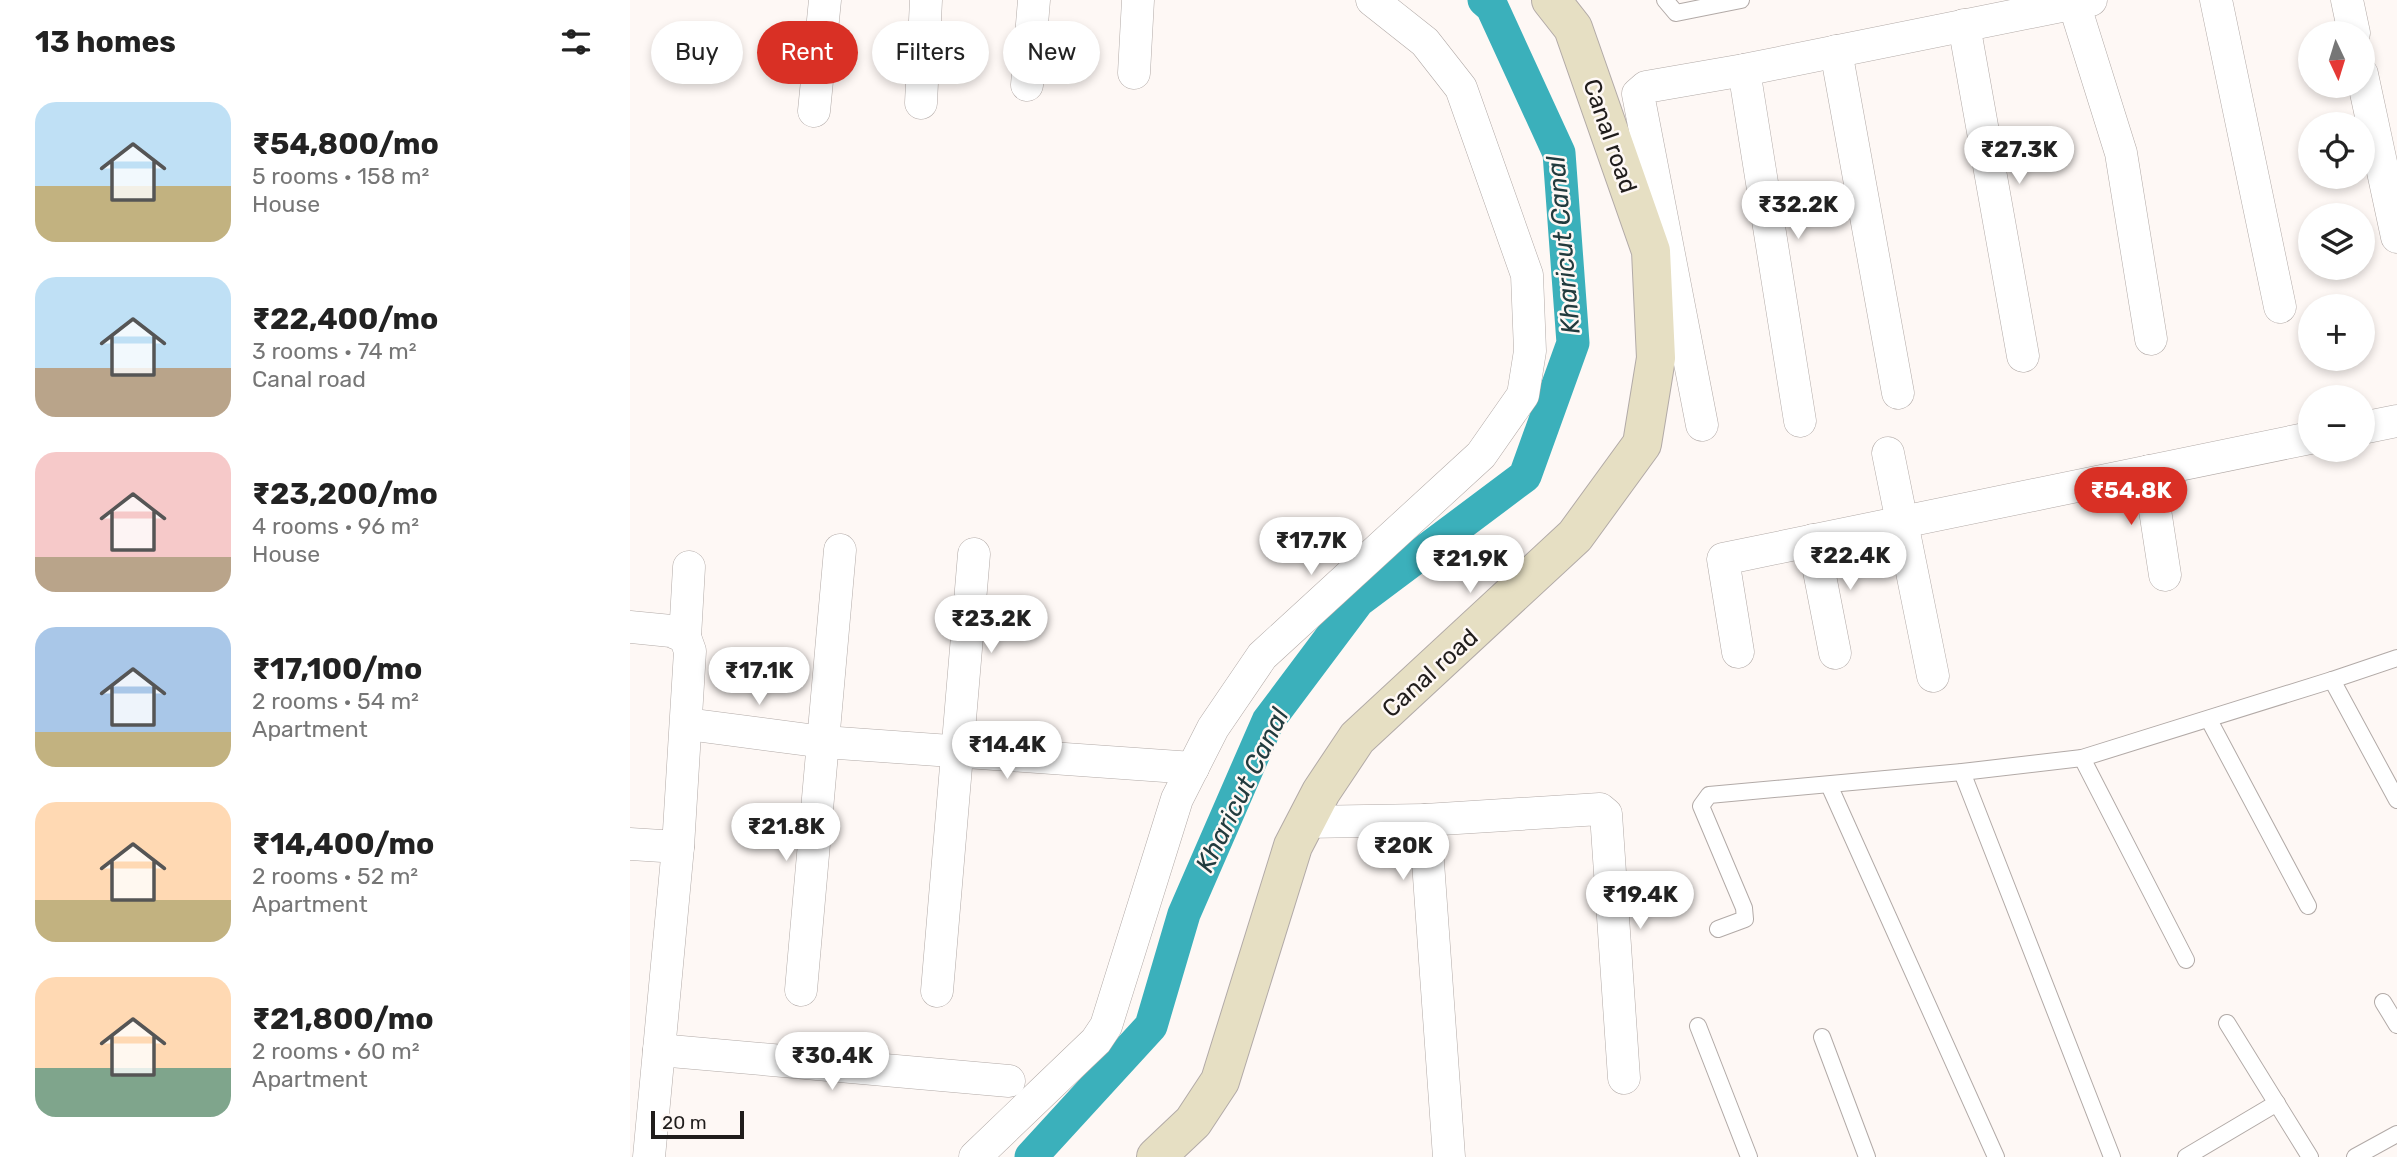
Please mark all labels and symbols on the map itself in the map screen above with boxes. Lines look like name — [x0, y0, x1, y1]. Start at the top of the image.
north arrow — [2298, 21, 2375, 98]
street label: Canal road — [1577, 75, 1643, 197]
pin: ₹27.3K — [1962, 127, 2076, 186]
water label: Kharicut Canal — [1540, 154, 1587, 335]
pin: ₹32.2K — [1741, 182, 1855, 241]
pin: ₹54.8K — [2074, 468, 2188, 527]
pin: ₹17.7K — [1254, 518, 1368, 577]
pin: ₹22.4K — [1793, 532, 1907, 592]
pin: ₹21.9K — [1413, 536, 1527, 595]
pin: ₹23.2K — [934, 596, 1048, 655]
street label: Canal road — [1376, 623, 1484, 723]
pin: ₹17.1K — [702, 648, 816, 707]
water label: Kharicut Canal — [1189, 702, 1296, 877]
pin: ₹14.4K — [950, 722, 1064, 781]
pin: ₹21.8K — [729, 804, 843, 863]
pin: ₹20K — [1362, 822, 1444, 882]
pin: ₹19.4K — [1583, 872, 1697, 931]
pin: ₹30.4K — [775, 1032, 889, 1092]
scale bar — [651, 1108, 744, 1140]

